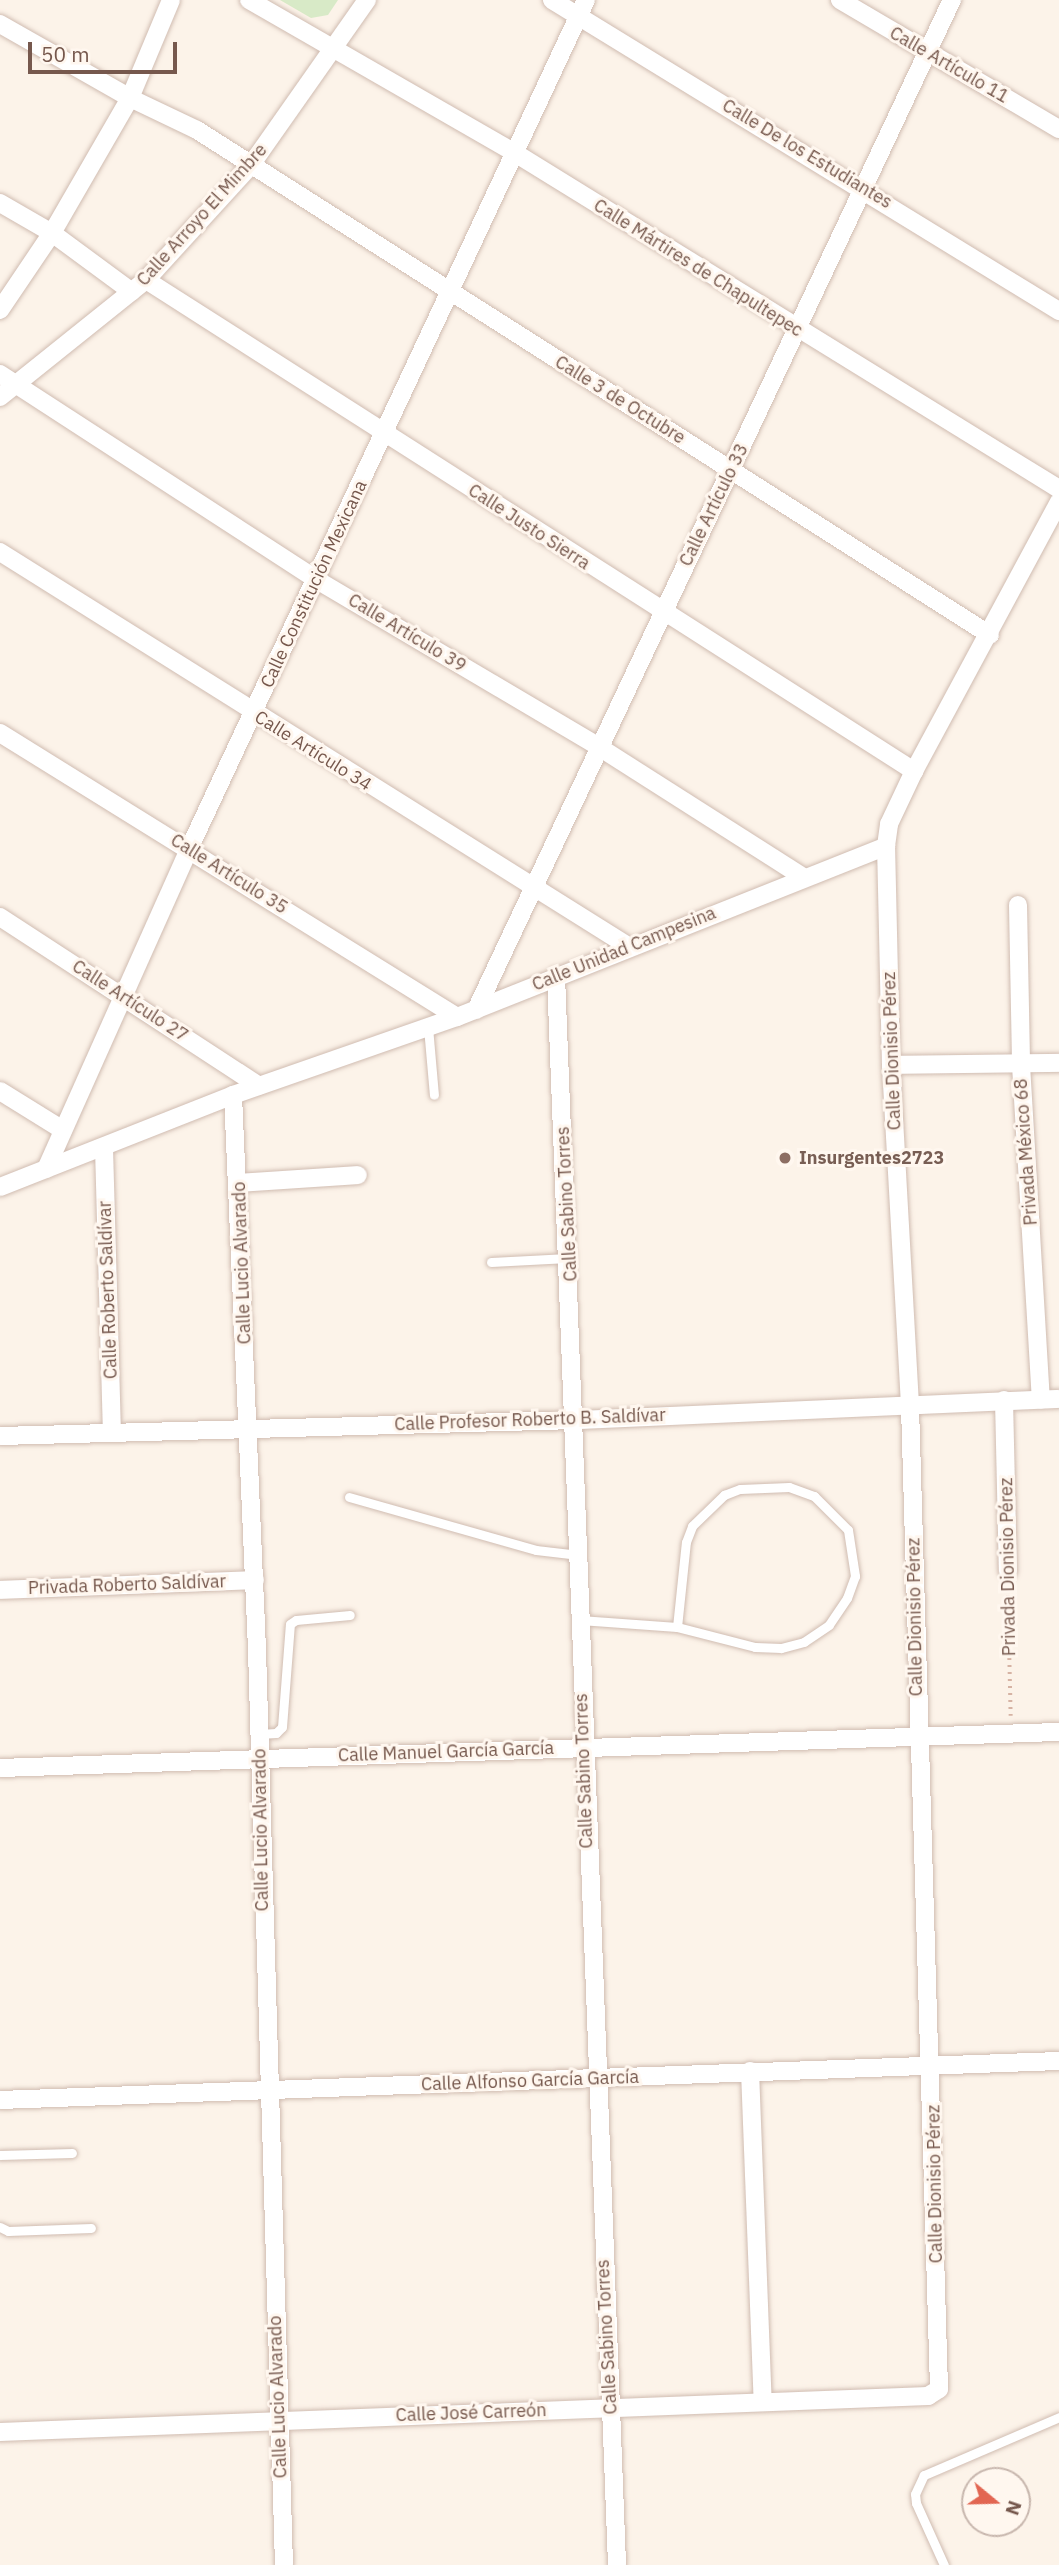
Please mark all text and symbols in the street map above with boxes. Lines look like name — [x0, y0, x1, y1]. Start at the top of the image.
street label: Calle Artículo 11 — [886, 22, 1012, 108]
scale bar — [32, 28, 180, 72]
text: 50 m — [41, 40, 90, 68]
street label: Calle De los Estudiantes — [718, 95, 896, 213]
street label: Calle Arroyo El Mimbre — [132, 139, 272, 291]
street label: Calle Mártires de Chapultepec — [590, 195, 806, 341]
street label: Calle 3 de Octubre — [551, 351, 689, 449]
street label: Calle Artículo 33 — [675, 440, 753, 570]
street label: Calle Constitución Mexicana — [256, 477, 372, 691]
street label: Calle Justo Sierra — [464, 480, 594, 574]
street label: Calle Artículo 39 — [344, 589, 470, 677]
street label: Calle Artículo 34 — [251, 706, 375, 796]
street label: Calle Artículo 35 — [167, 829, 291, 919]
street label: Calle Unidad Campesina — [529, 902, 719, 996]
street label: Calle Artículo 27 — [68, 956, 192, 1046]
street label: Calle Dionisio Pérez — [878, 971, 906, 1131]
street label: Privada México 68 — [1010, 1078, 1042, 1226]
street label: Calle Sabino Torres — [552, 1126, 582, 1282]
place label: Insurgentes2723 — [799, 1147, 944, 1169]
marker: Insurgentes2723 — [777, 1150, 793, 1166]
street label: Calle Lucio Alvarado — [228, 1181, 256, 1345]
street label: Calle Roberto Saldívar — [94, 1201, 122, 1379]
street label: Calle Profesor Roberto B. Saldívar — [394, 1404, 666, 1436]
street label: Privada Dionisio Pérez — [996, 1478, 1020, 1656]
street label: Calle Dionisio Pérez — [903, 1537, 927, 1697]
street label: Privada Roberto Saldívar — [28, 1571, 226, 1599]
street label: Calle Sabino Torres — [570, 1693, 598, 1849]
street label: Calle Manuel García García — [338, 1737, 554, 1767]
street label: Calle Lucio Alvarado — [249, 1748, 273, 1912]
street label: Calle Alfonso García García — [421, 2066, 639, 2096]
street label: Calle Dionisio Pérez — [923, 2104, 947, 2264]
street label: Calle Sabino Torres — [592, 2259, 622, 2415]
street label: Calle Lucio Alvarado — [264, 2315, 292, 2479]
street label: Calle José Carreón — [395, 2400, 547, 2426]
north arrow — [961, 2467, 1031, 2537]
text: N — [1000, 2498, 1028, 2519]

